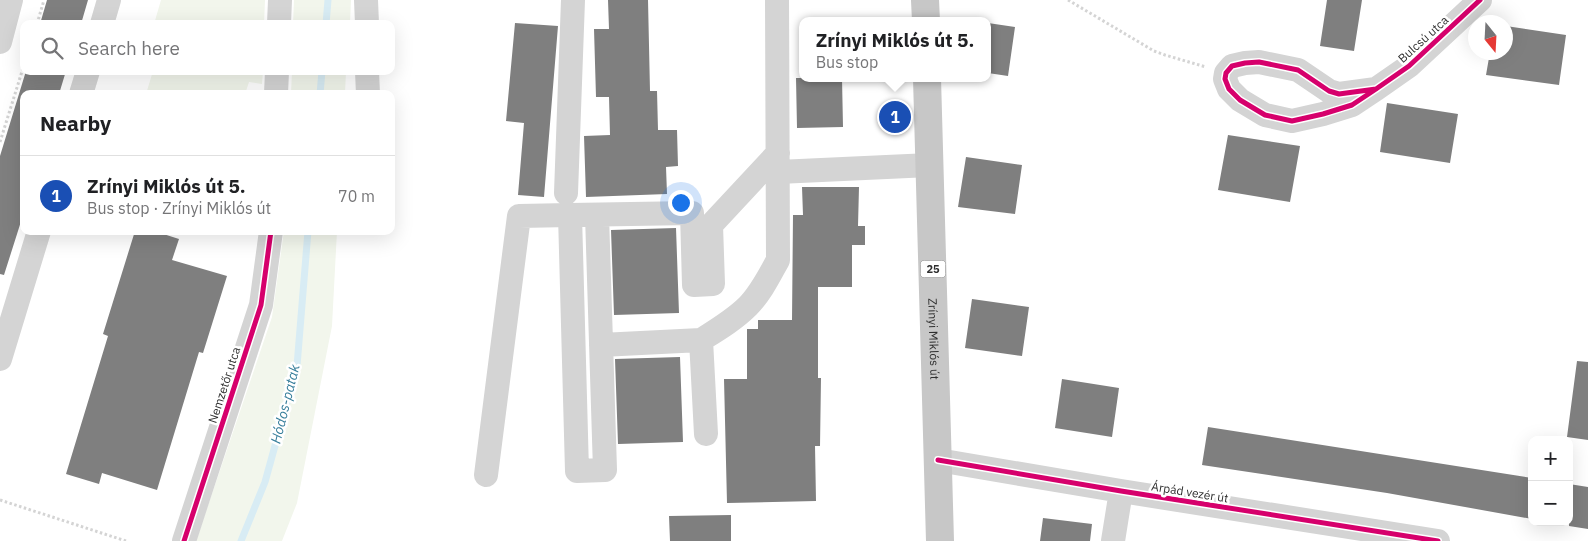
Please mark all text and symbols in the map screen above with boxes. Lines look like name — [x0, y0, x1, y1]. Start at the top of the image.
street label: Bulcsú utca — [1395, 12, 1452, 66]
north arrow — [1468, 15, 1513, 60]
popup — [799, 17, 991, 82]
search box — [20, 20, 395, 75]
text: Zrínyi Miklós út 5. — [816, 28, 974, 52]
icon: search — [38, 34, 66, 62]
text: Search here — [78, 36, 180, 60]
text: Bus stop — [816, 52, 878, 72]
pin: 1 — [879, 98, 911, 136]
text: Nearby — [40, 109, 111, 137]
text: Zrínyi Miklós út 5. — [87, 174, 246, 198]
text: 1 — [51, 186, 61, 206]
text: 70 m — [338, 186, 375, 206]
your location — [668, 190, 694, 216]
text: Bus stop · Zrínyi Miklós út — [87, 198, 271, 218]
road number: 25 — [920, 260, 946, 278]
street label: Zrínyi Miklós út — [926, 298, 943, 380]
street label: Nemzetőr utca — [205, 344, 244, 425]
water label: Hódos-patak — [266, 362, 304, 445]
map controls — [1528, 436, 1573, 526]
button: + — [1528, 436, 1573, 481]
street label: Árpád vezér út — [1150, 478, 1230, 506]
button: − — [1528, 481, 1573, 526]

